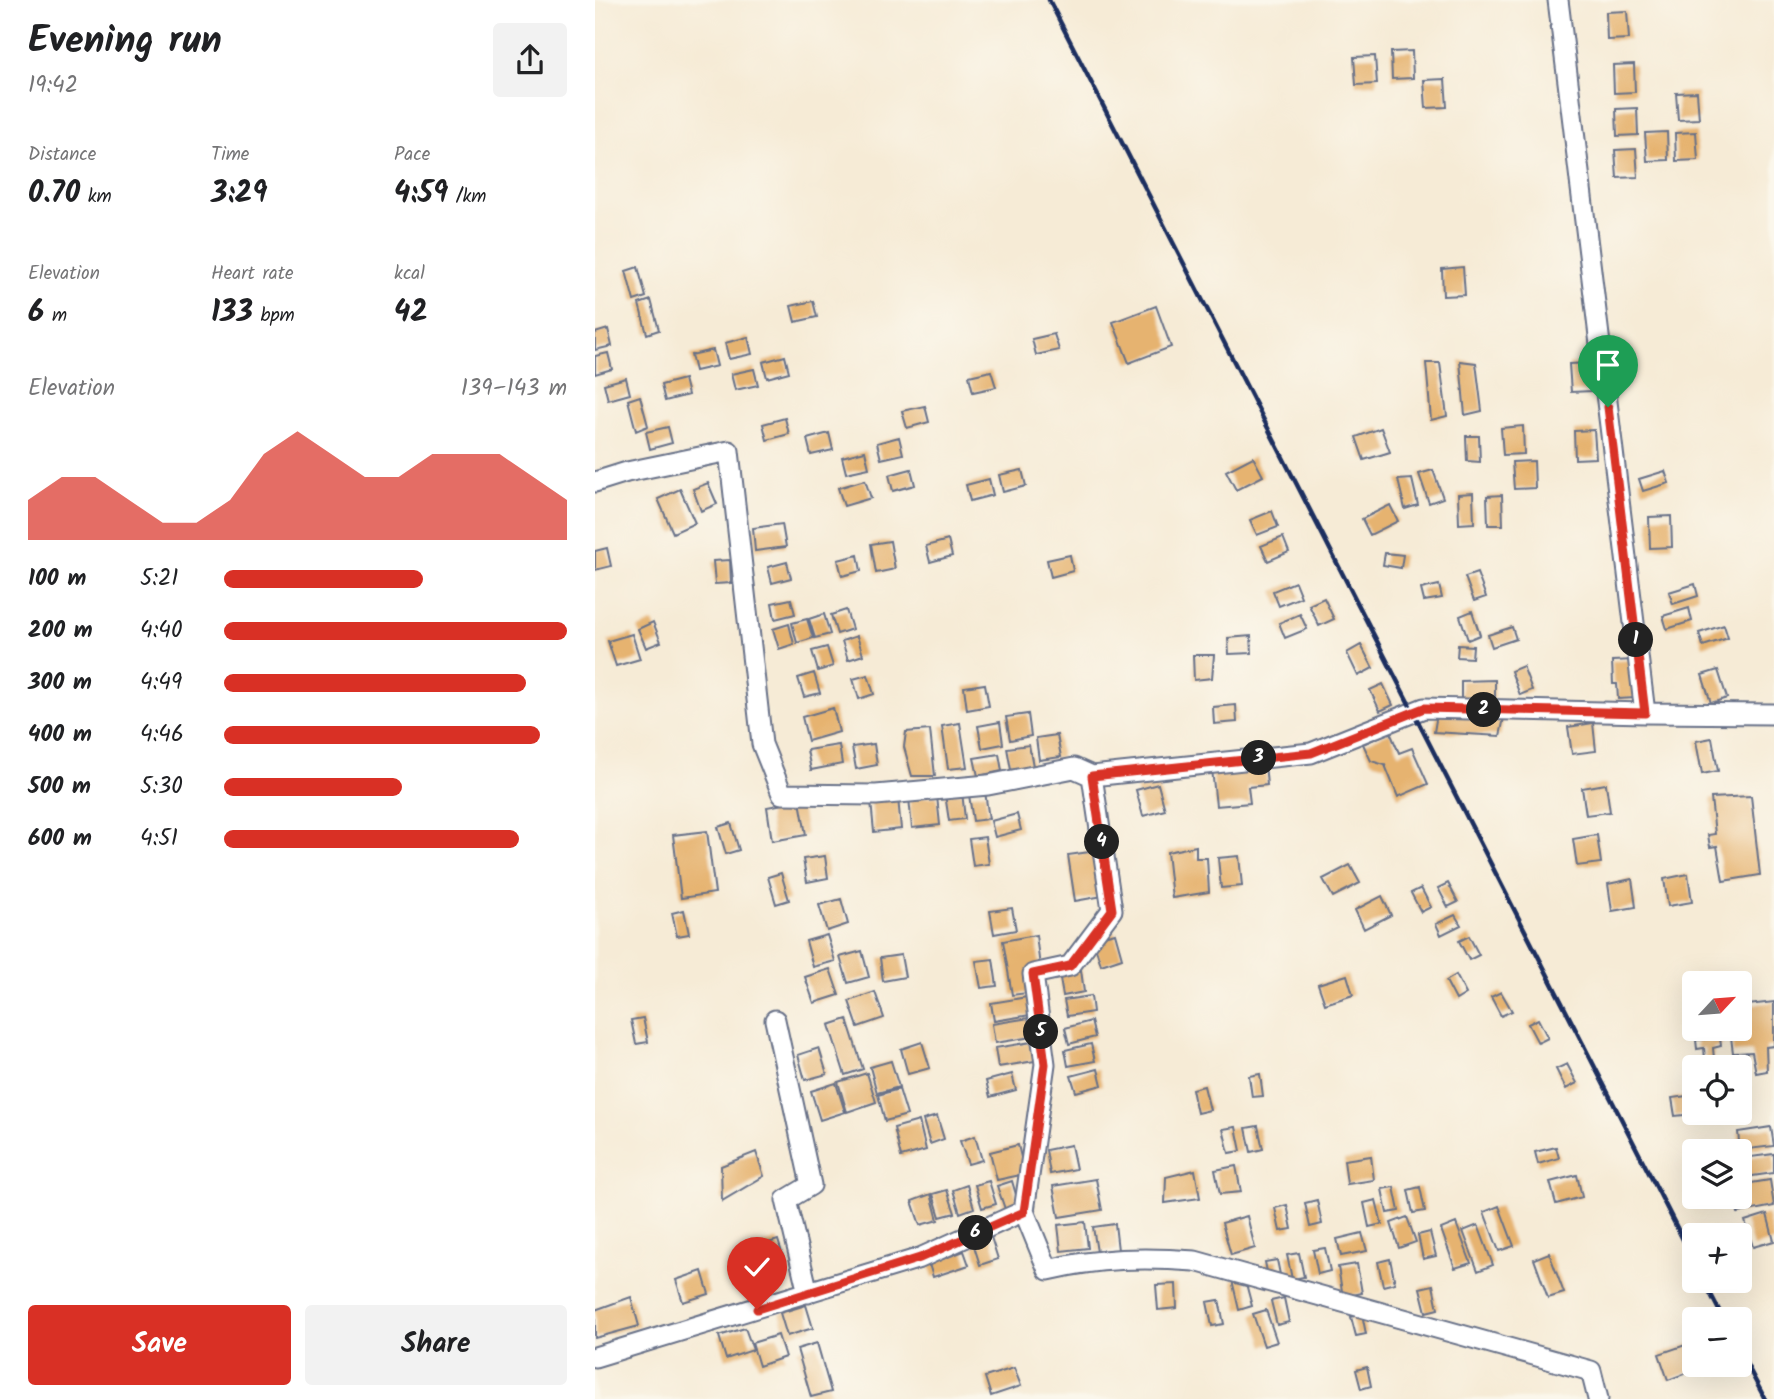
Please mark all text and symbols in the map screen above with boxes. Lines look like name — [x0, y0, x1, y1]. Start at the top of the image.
text: Evening run — [28, 12, 222, 72]
button: share — [493, 23, 567, 97]
text: 19:42 — [28, 68, 78, 104]
text: Distance — [28, 140, 96, 170]
text: Time — [211, 140, 249, 170]
text: Pace — [394, 140, 430, 170]
text: 0.70 — [28, 170, 80, 218]
text: 3:29 — [211, 170, 267, 218]
text: 4:59 — [394, 170, 448, 218]
text: km — [80, 182, 112, 212]
text: /km — [448, 182, 486, 212]
text: Elevation — [28, 259, 100, 289]
text: Heart rate — [211, 259, 294, 289]
text: kcal — [394, 259, 425, 289]
text: 6 — [28, 289, 44, 337]
text: 133 — [211, 289, 253, 337]
text: 42 — [394, 289, 428, 337]
text: m — [44, 301, 67, 331]
text: bpm — [253, 301, 295, 331]
pin — [1578, 335, 1638, 407]
icon: arrive — [1589, 346, 1627, 384]
text: Elevation — [28, 371, 115, 407]
text: 139–143 m — [461, 371, 567, 407]
text: 100 m — [28, 561, 86, 597]
text: 5:21 — [140, 561, 179, 597]
text: 200 m — [28, 613, 93, 649]
text: 4:40 — [140, 613, 183, 649]
pin: 1 — [1619, 622, 1653, 658]
text: 1 — [1633, 624, 1638, 654]
text: 300 m — [28, 665, 92, 701]
text: 4:49 — [140, 665, 182, 701]
pin: 2 — [1467, 692, 1501, 728]
text: 2 — [1478, 694, 1489, 724]
text: 400 m — [28, 717, 92, 753]
text: 4:46 — [140, 717, 184, 753]
pin: 3 — [1241, 740, 1277, 776]
text: 3 — [1253, 742, 1264, 772]
text: 500 m — [28, 769, 91, 805]
text: 5:30 — [140, 769, 183, 805]
text: 600 m — [28, 821, 92, 857]
text: 4:51 — [140, 821, 178, 857]
pin: 4 — [1085, 824, 1119, 860]
text: 4 — [1096, 826, 1107, 856]
north arrow — [1682, 971, 1752, 1041]
map controls — [1682, 971, 1752, 1377]
pin: 5 — [1023, 1014, 1059, 1050]
text: 5 — [1036, 1016, 1045, 1046]
button: locate — [1682, 1055, 1752, 1125]
button: layers — [1682, 1139, 1752, 1209]
pin: 6 — [959, 1216, 993, 1250]
text: 6 — [970, 1217, 981, 1247]
button: + — [1682, 1223, 1752, 1293]
pin — [727, 1237, 787, 1309]
icon: check — [738, 1248, 776, 1286]
button: Save — [28, 1305, 291, 1385]
button: Share — [305, 1305, 567, 1385]
button: − — [1682, 1307, 1752, 1377]

